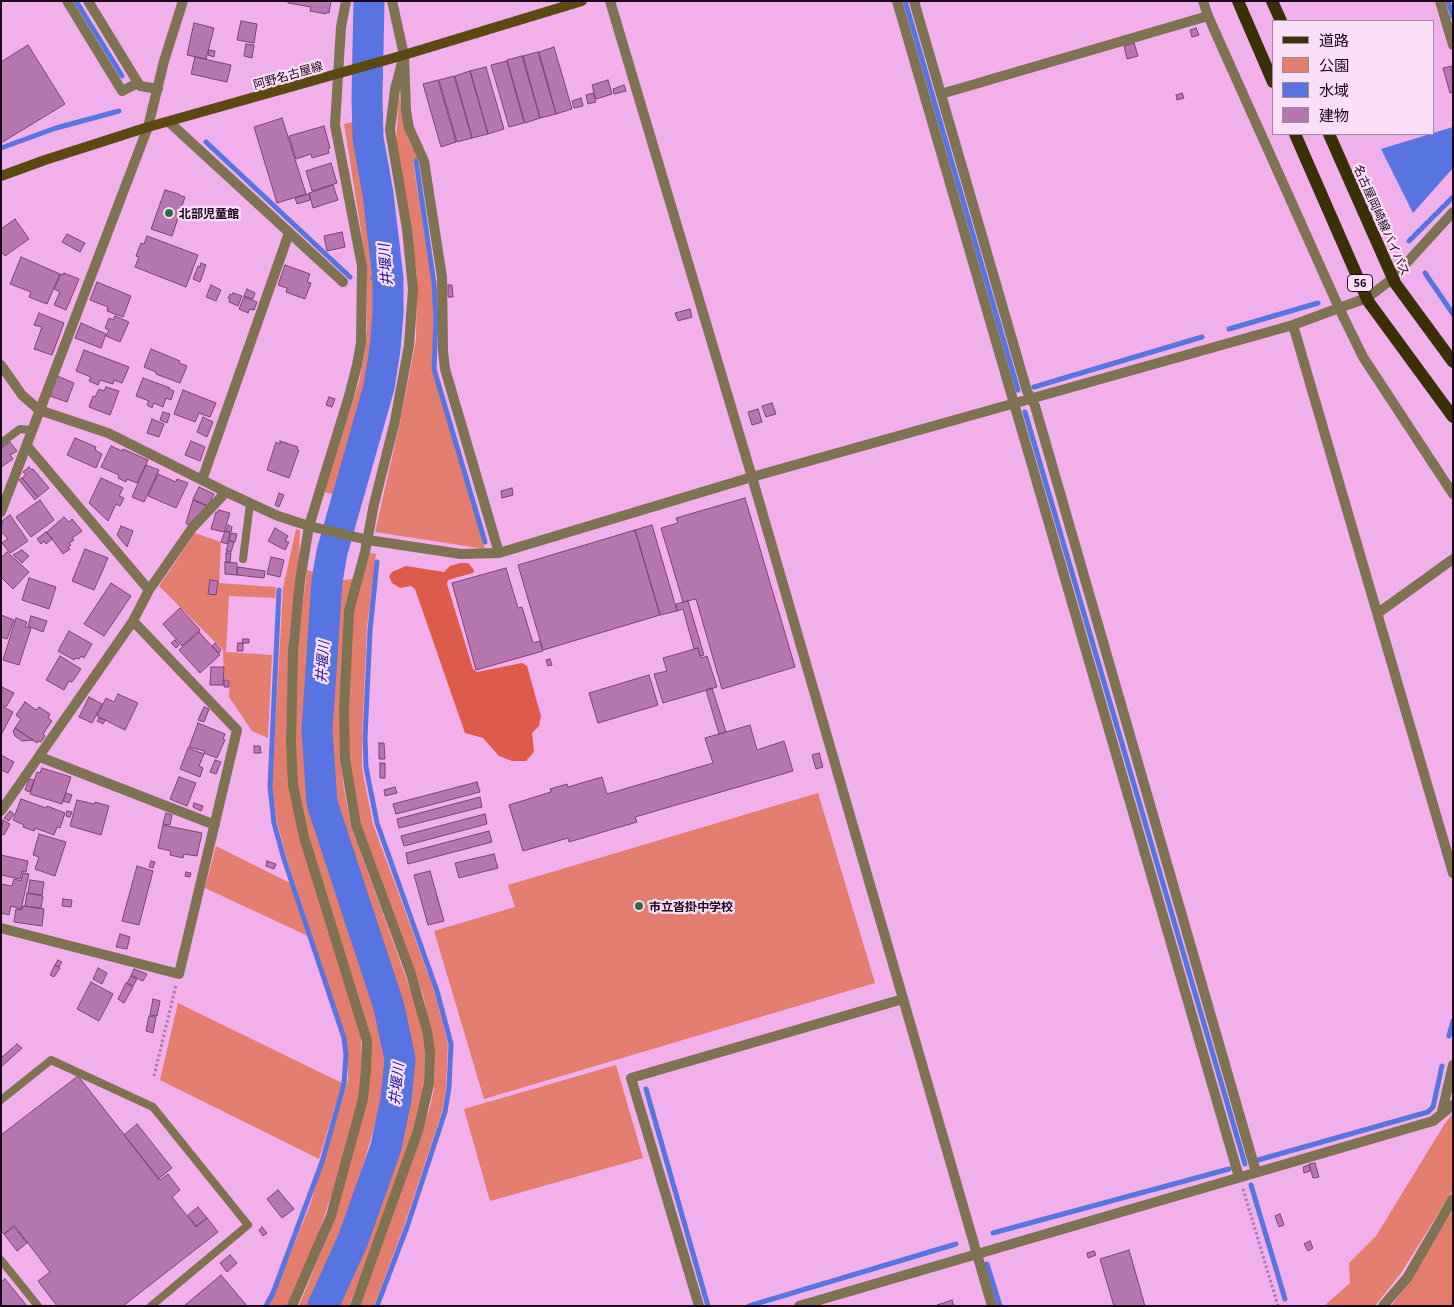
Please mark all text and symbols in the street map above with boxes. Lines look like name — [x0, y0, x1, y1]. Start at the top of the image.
legend — [1272, 20, 1434, 135]
text: 道路 — [1319, 29, 1349, 50]
text: 公園 — [1319, 54, 1349, 75]
street label: 阿野名古屋線 — [251, 58, 325, 92]
text: 水域 — [1319, 79, 1349, 100]
text: 建物 — [1319, 104, 1349, 125]
street label: 名古屋岡崎線バイパス — [1351, 162, 1413, 278]
place label: 北部児童館 — [179, 206, 239, 220]
marker: 北部児童館 — [163, 207, 175, 219]
water label: 井堰川 — [375, 243, 395, 287]
road number: 56 — [1348, 274, 1372, 292]
water label: 井堰川 — [312, 640, 332, 684]
place label: 市立沓掛中学校 — [649, 899, 733, 913]
marker: 市立沓掛中学校 — [633, 900, 645, 912]
water label: 井堰川 — [385, 1062, 407, 1106]

